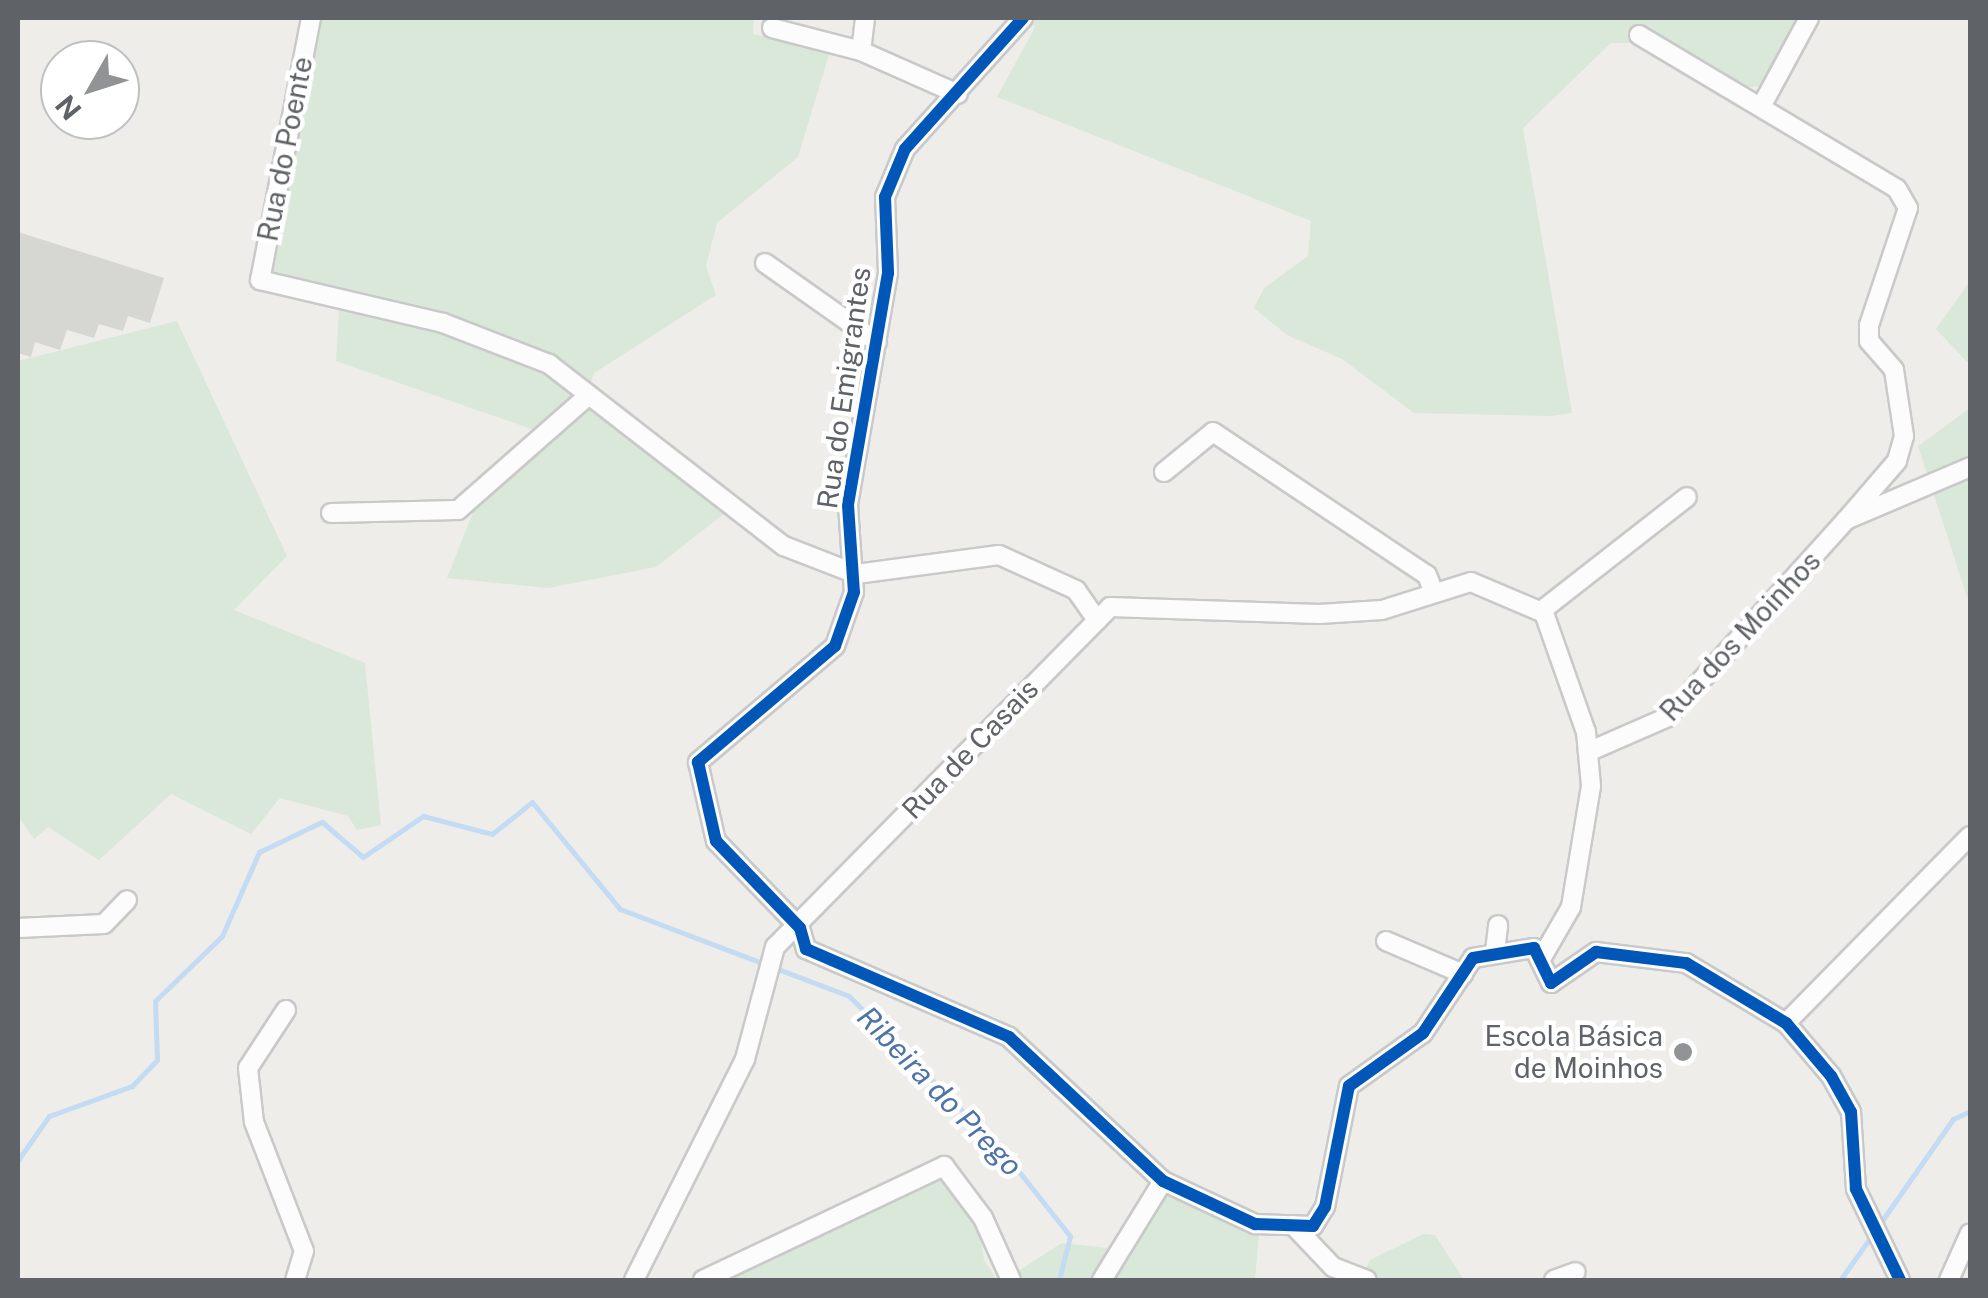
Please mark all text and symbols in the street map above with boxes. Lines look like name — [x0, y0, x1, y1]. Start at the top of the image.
north arrow — [40, 40, 140, 140]
street label: Rua do Poente — [251, 54, 319, 244]
text: N — [48, 89, 88, 127]
street label: Rua do Emigrantes — [810, 265, 878, 511]
street label: Rua dos Moinhos — [1653, 544, 1827, 728]
street label: Rua de Casais — [895, 672, 1045, 826]
water label: Ribeira do Prego — [850, 999, 1030, 1183]
place label: Escola Básica de Moinhos — [1484, 1019, 1663, 1085]
marker: Escola Básica de Moinhos — [1672, 1041, 1694, 1063]

